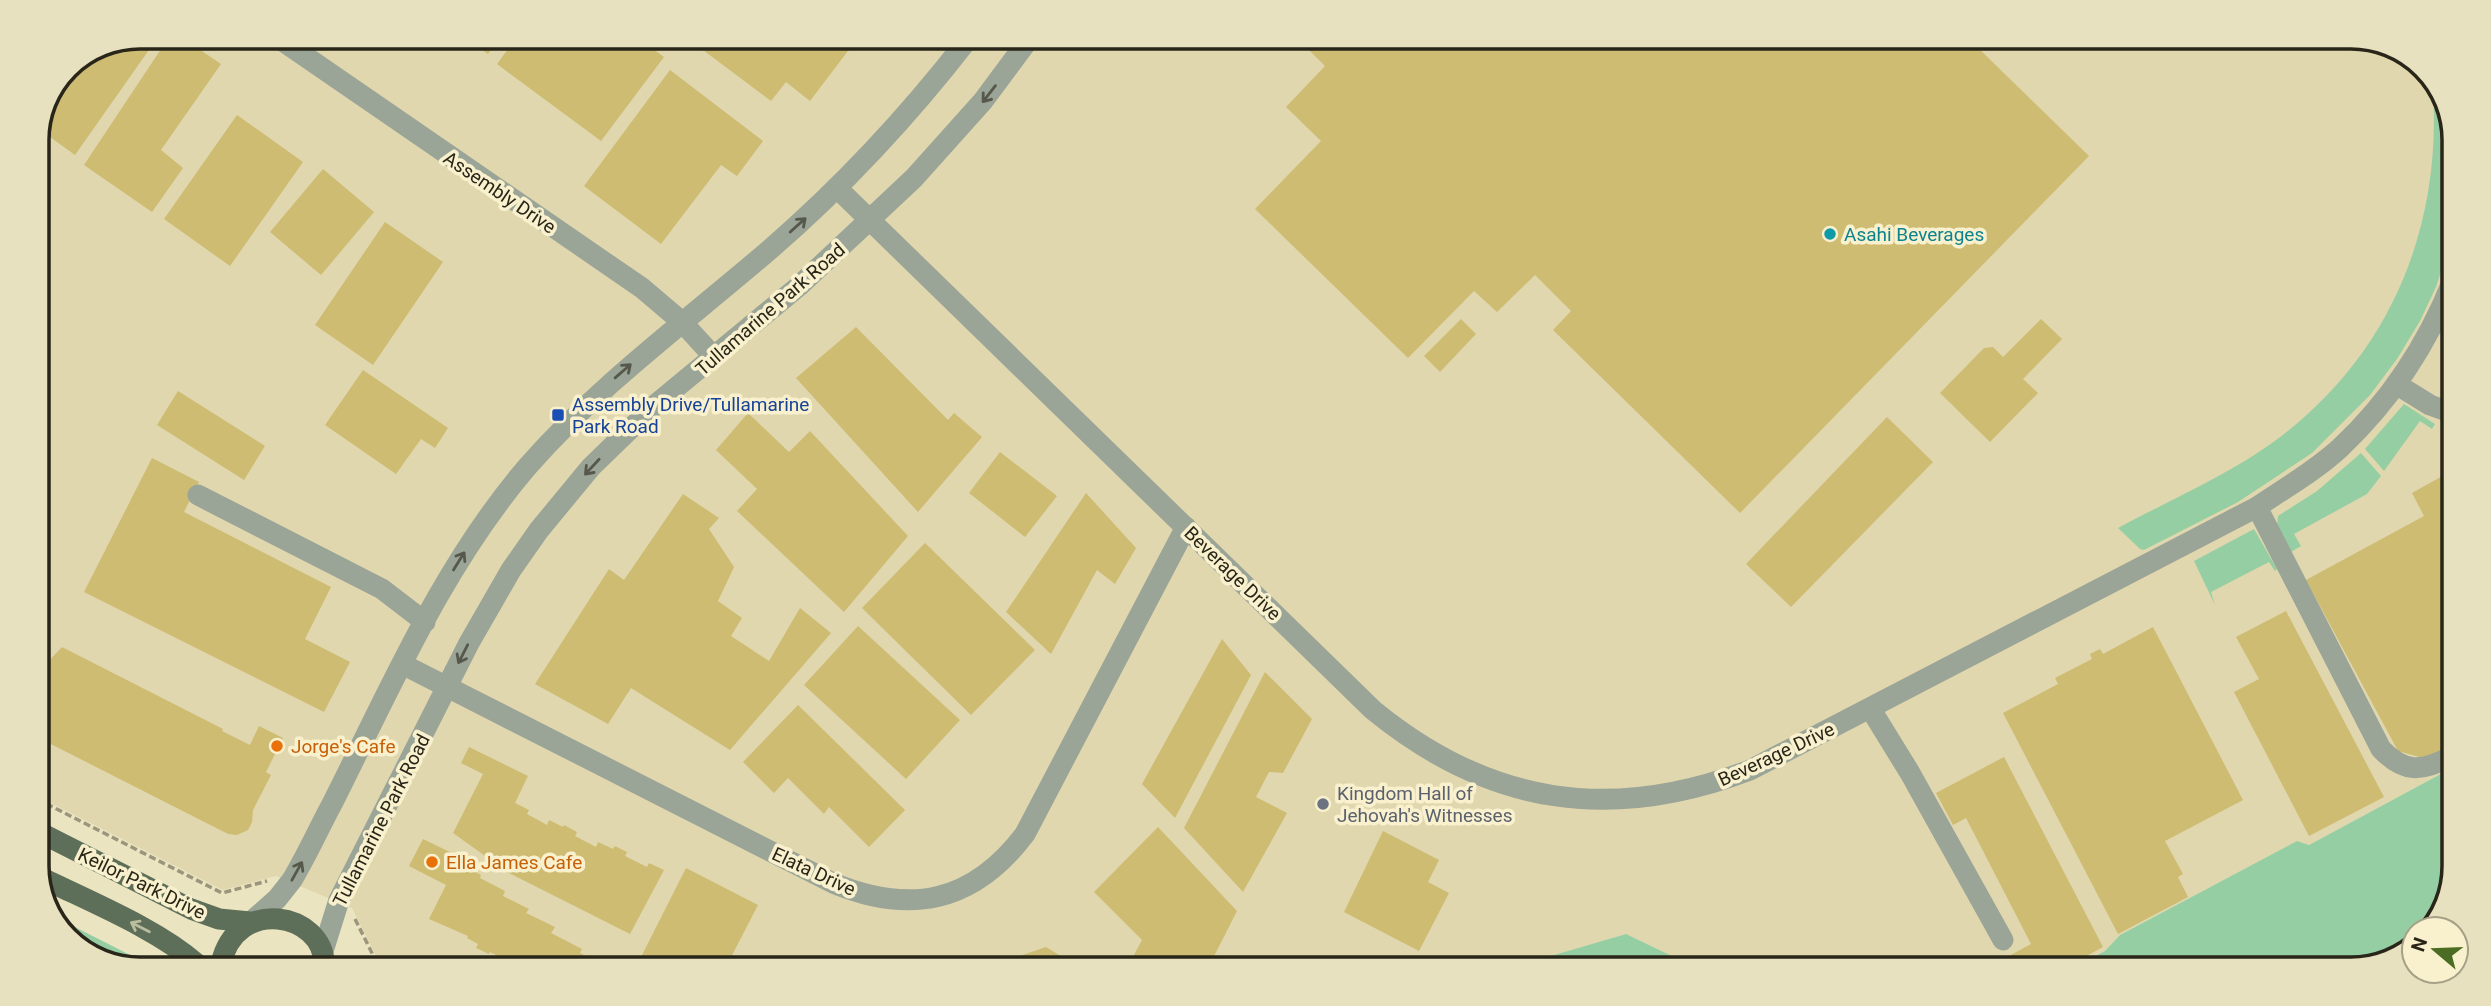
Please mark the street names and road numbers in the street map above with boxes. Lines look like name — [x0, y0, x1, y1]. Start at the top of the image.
street label: Assembly Drive — [439, 146, 560, 238]
street label: Tullamarine Park Road — [691, 238, 850, 381]
street label: Beverage Drive — [1180, 521, 1286, 625]
street label: Beverage Drive — [1714, 718, 1838, 791]
street label: Tullamarine Park Road — [328, 730, 435, 910]
street label: Elata Drive — [768, 842, 859, 901]
street label: Keilor Park Drive — [74, 843, 209, 924]

